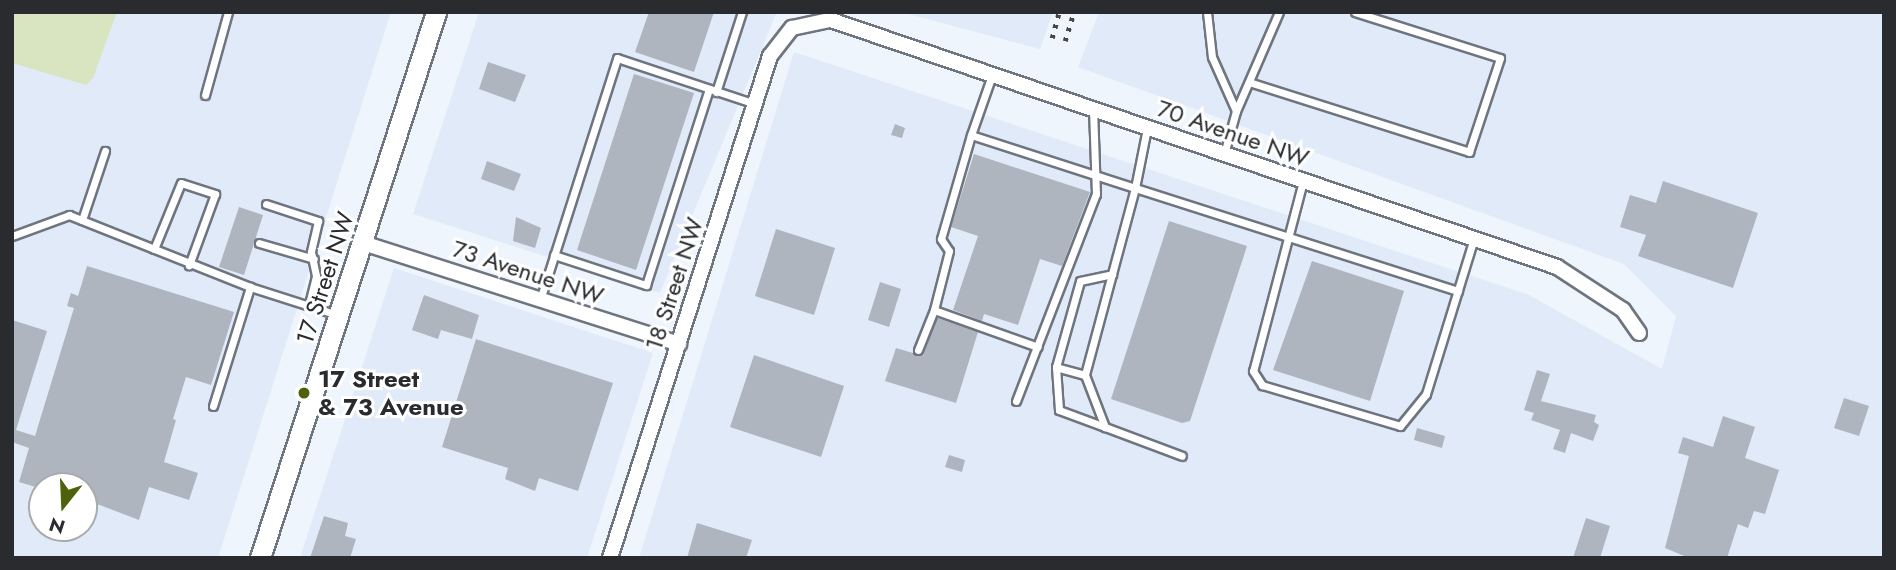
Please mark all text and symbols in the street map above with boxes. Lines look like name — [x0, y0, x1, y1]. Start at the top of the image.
street label: 70 Avenue NW — [1153, 94, 1313, 172]
street label: 17 Street NW — [290, 208, 360, 348]
street label: 18 Street NW — [639, 214, 709, 354]
street label: 73 Avenue NW — [449, 234, 607, 310]
place label: 17 Street & 73 Avenue — [318, 365, 464, 421]
marker: 17 Street & 73 Avenue — [296, 385, 312, 401]
north arrow — [28, 472, 98, 542]
text: N — [46, 510, 68, 541]

